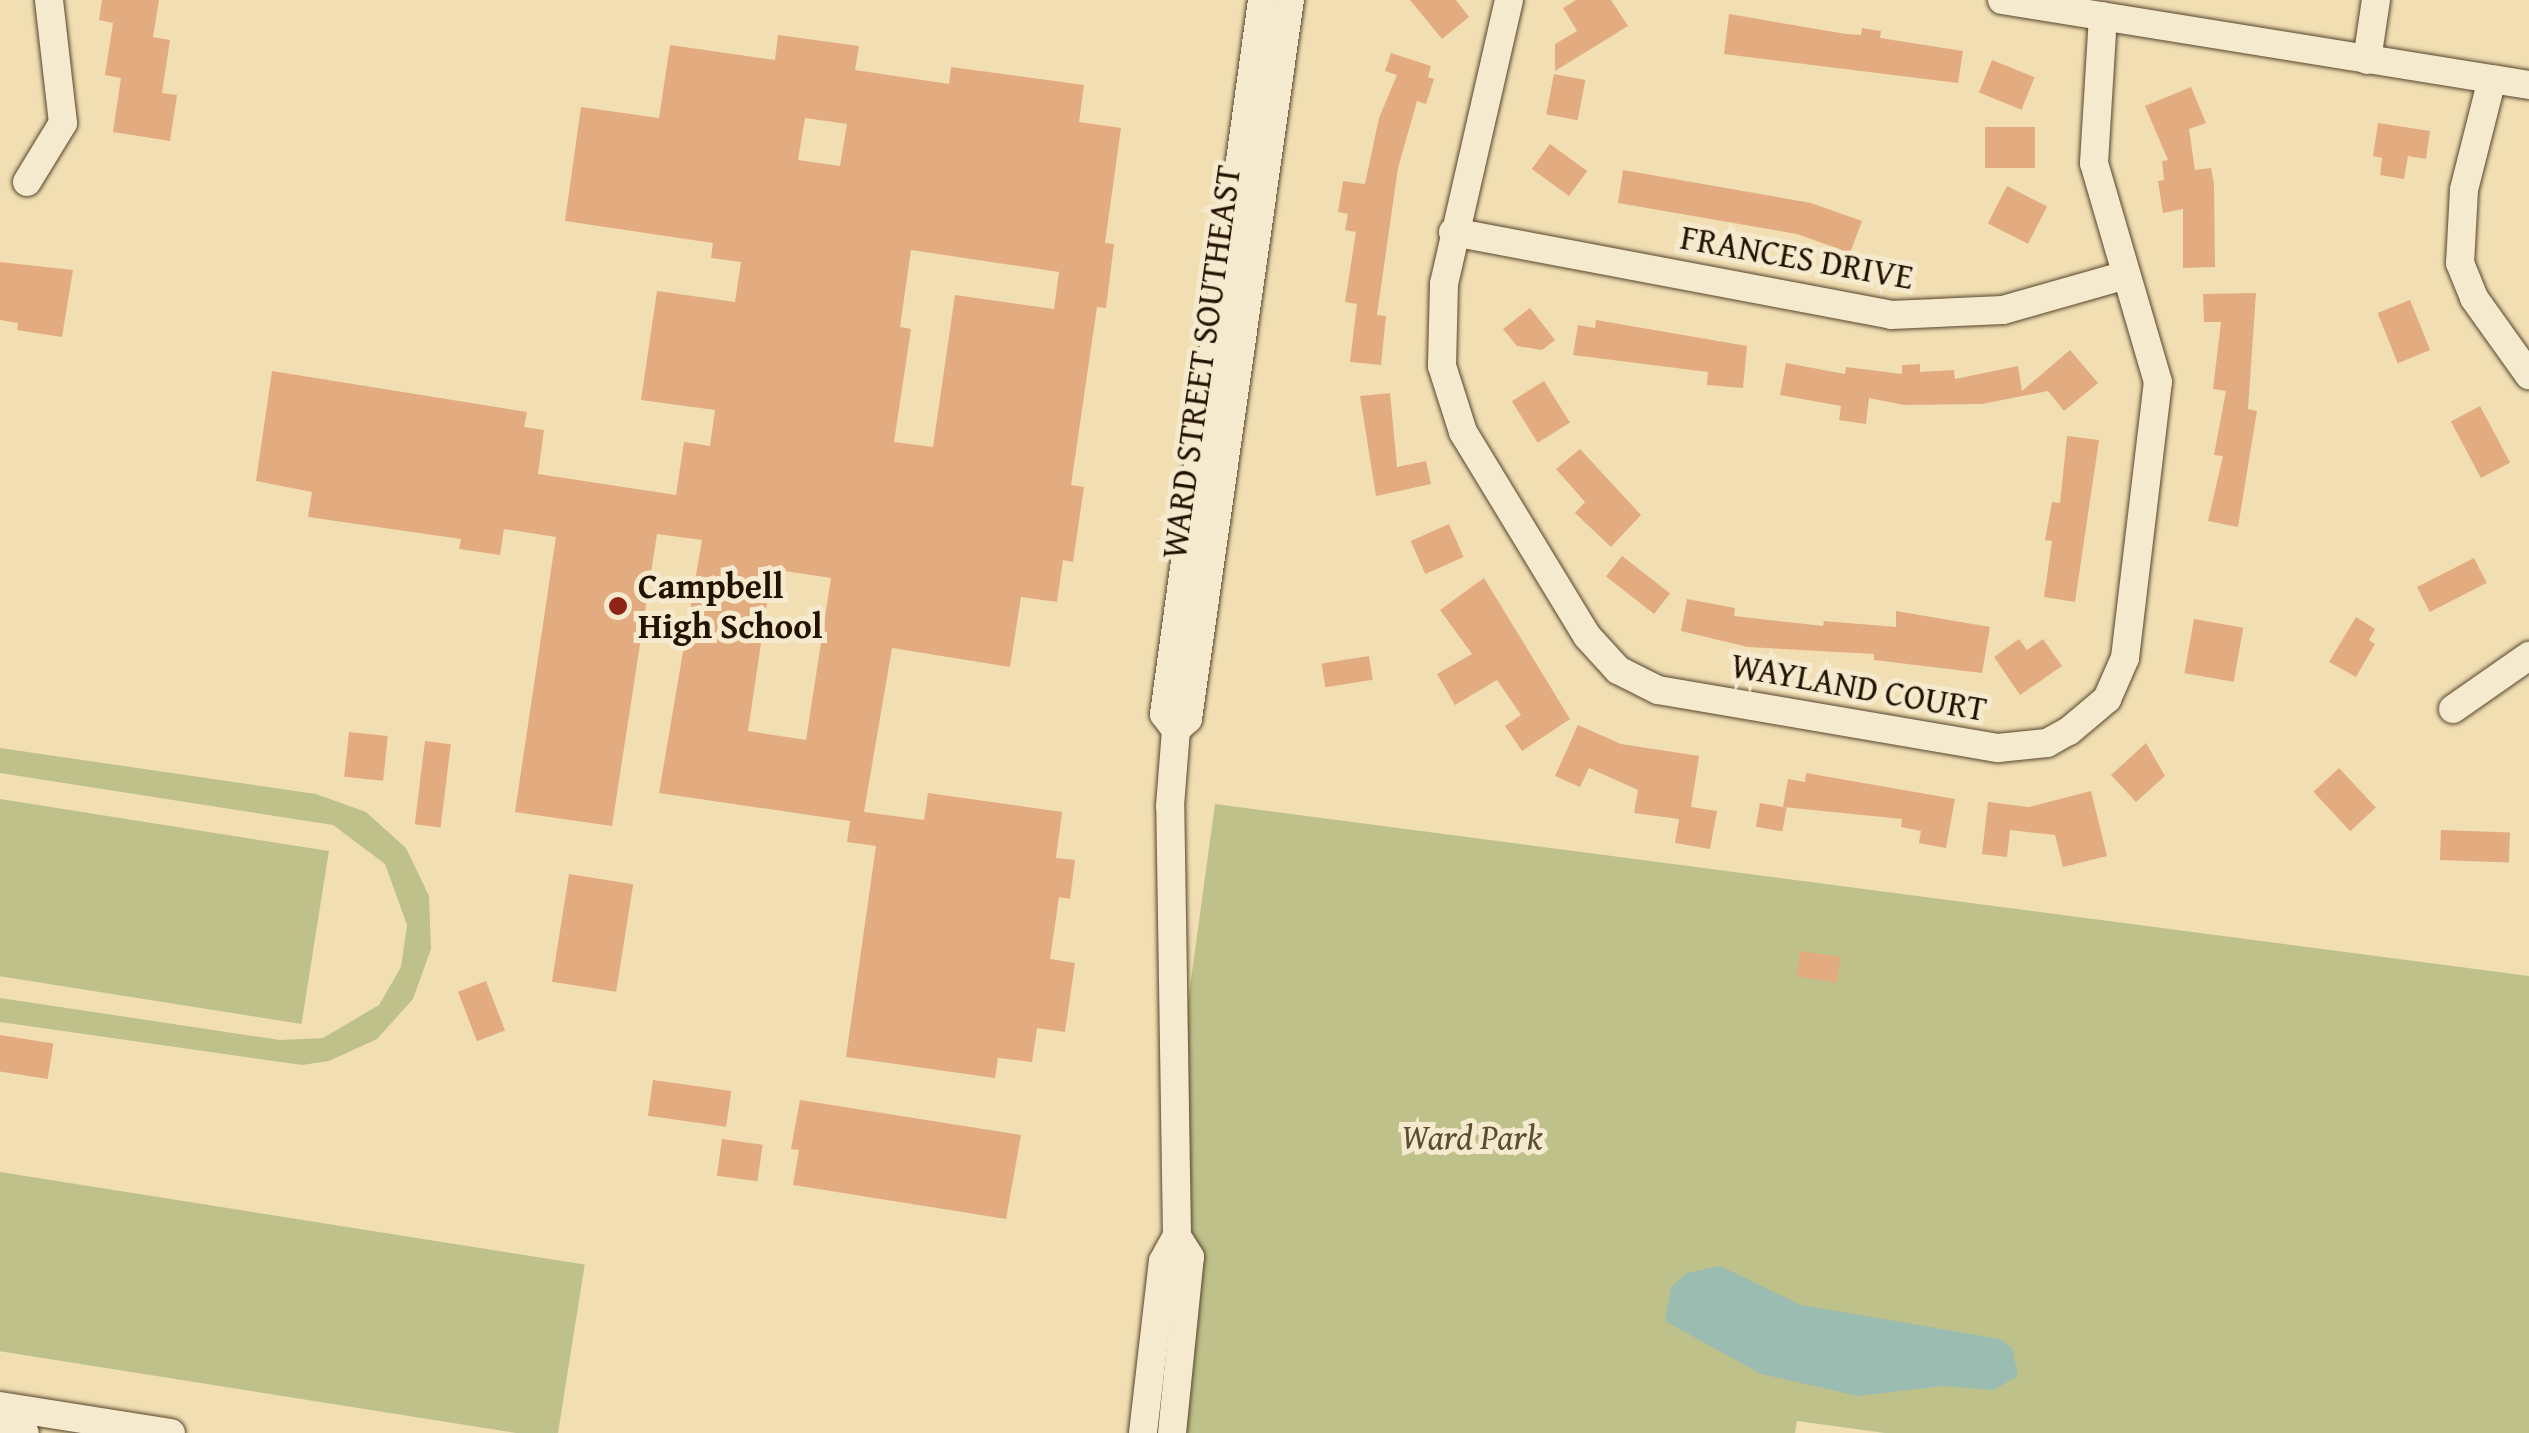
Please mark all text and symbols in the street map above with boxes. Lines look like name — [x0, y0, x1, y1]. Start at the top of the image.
street label: WARD STREET SOUTHEAST — [1153, 163, 1249, 561]
street label: FRANCES DRIVE — [1677, 216, 1917, 298]
place label: Campbell High School — [638, 565, 823, 647]
marker: Campbell High School — [607, 595, 629, 617]
street label: WAYLAND COURT — [1728, 644, 1990, 730]
park label: Ward Park — [1402, 1116, 1542, 1158]

